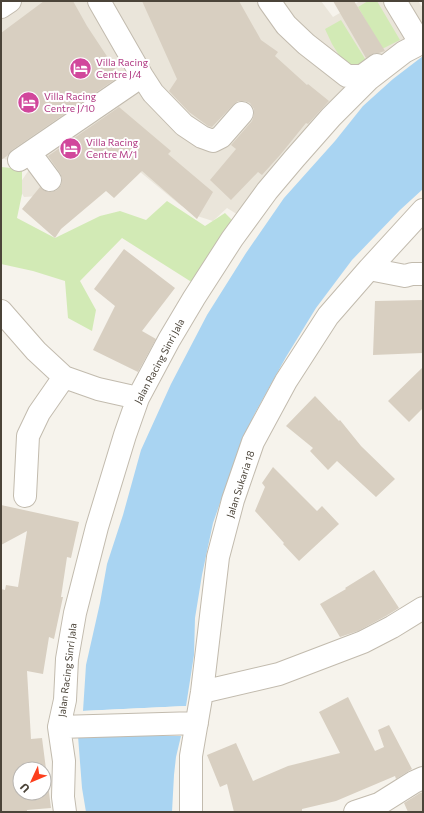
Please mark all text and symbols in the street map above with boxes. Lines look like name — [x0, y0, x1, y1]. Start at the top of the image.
hotel icon: Villa Racing Centre J/4 — [68, 55, 94, 81]
place label: Villa Racing Centre J/4 — [96, 56, 149, 80]
hotel icon: Villa Racing Centre J/10 — [15, 89, 41, 115]
place label: Villa Racing Centre J/10 — [44, 90, 97, 114]
hotel icon: Villa Racing Centre M/1 — [57, 135, 83, 161]
place label: Villa Racing Centre M/1 — [86, 136, 139, 160]
street label: Jalan Racing Sinri Jala — [131, 316, 187, 406]
street label: Jalan Sukaria 18 — [224, 449, 256, 519]
street label: Jalan Racing Sinri Jala — [55, 622, 79, 718]
north arrow — [12, 761, 52, 801]
text: U — [17, 781, 32, 796]

